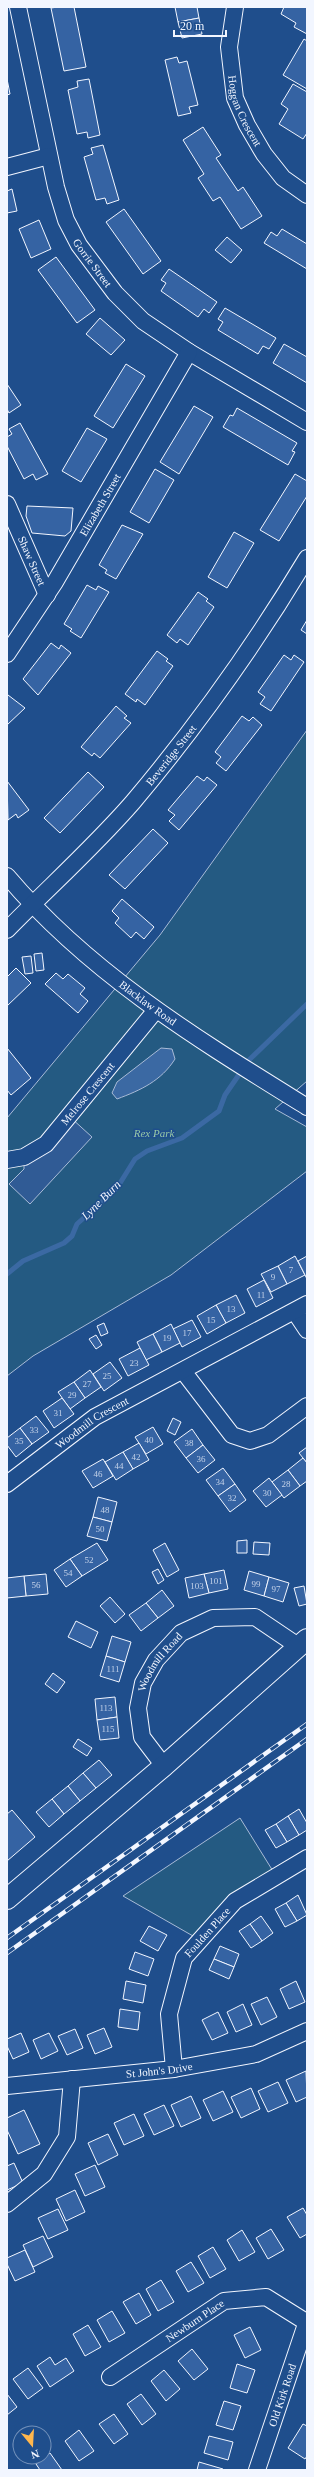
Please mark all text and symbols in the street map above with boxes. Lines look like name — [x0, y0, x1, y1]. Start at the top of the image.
scale bar — [174, 12, 226, 38]
text: 20 m — [180, 19, 205, 33]
street label: Hoggan Crescent — [226, 75, 264, 148]
street label: Gorrie Street — [71, 237, 114, 289]
street label: Elizabeth Street — [77, 471, 123, 538]
street label: Shaw Street — [16, 534, 48, 587]
street label: Beveridge Street — [143, 722, 198, 788]
street label: Blacklaw Road — [117, 978, 179, 1028]
street label: Melrose Crescent — [58, 1060, 117, 1127]
park label: Rex Park — [133, 1127, 175, 1139]
water label: Lyne Burn — [78, 1177, 124, 1223]
house number: 7 — [289, 1265, 294, 1275]
house number: 9 — [271, 1272, 276, 1282]
house number: 11 — [257, 1290, 265, 1300]
house number: 13 — [227, 1304, 236, 1314]
house number: 15 — [207, 1315, 216, 1325]
house number: 17 — [183, 1328, 192, 1338]
house number: 19 — [163, 1333, 172, 1343]
house number: 23 — [130, 1358, 139, 1368]
house number: 25 — [103, 1371, 112, 1381]
house number: 27 — [83, 1379, 92, 1389]
house number: 29 — [68, 1390, 77, 1400]
street label: Woodmill Crescent — [53, 1394, 130, 1451]
house number: 31 — [54, 1408, 63, 1418]
house number: 33 — [30, 1425, 39, 1435]
house number: 40 — [145, 1435, 154, 1445]
house number: 35 — [15, 1436, 24, 1446]
house number: 38 — [185, 1438, 194, 1448]
house number: 42 — [132, 1452, 141, 1462]
house number: 36 — [197, 1454, 206, 1464]
house number: 44 — [115, 1461, 124, 1471]
house number: 46 — [94, 1469, 103, 1479]
house number: 34 — [216, 1477, 225, 1487]
house number: 28 — [282, 1479, 291, 1489]
house number: 30 — [263, 1488, 272, 1498]
house number: 32 — [228, 1493, 237, 1503]
house number: 48 — [101, 1505, 110, 1515]
house number: 50 — [96, 1524, 105, 1534]
house number: 52 — [85, 1555, 94, 1565]
house number: 54 — [64, 1568, 73, 1578]
house number: 101 — [209, 1576, 223, 1586]
house number: 99 — [252, 1579, 261, 1589]
house number: 56 — [32, 1580, 41, 1590]
house number: 103 — [190, 1581, 204, 1591]
house number: 97 — [272, 1584, 281, 1594]
street label: Woodmill Road — [136, 1630, 185, 1692]
house number: 111 — [107, 1664, 119, 1674]
house number: 113 — [99, 1703, 113, 1713]
house number: 115 — [101, 1724, 115, 1734]
street label: Foulden Place — [182, 1905, 233, 1959]
street label: St John's Drive — [125, 2060, 193, 2080]
street label: Newburn Place — [163, 2297, 226, 2344]
street label: Old Kirk Road — [266, 2362, 298, 2428]
north arrow — [12, 2425, 52, 2465]
text: N — [29, 2448, 41, 2461]

